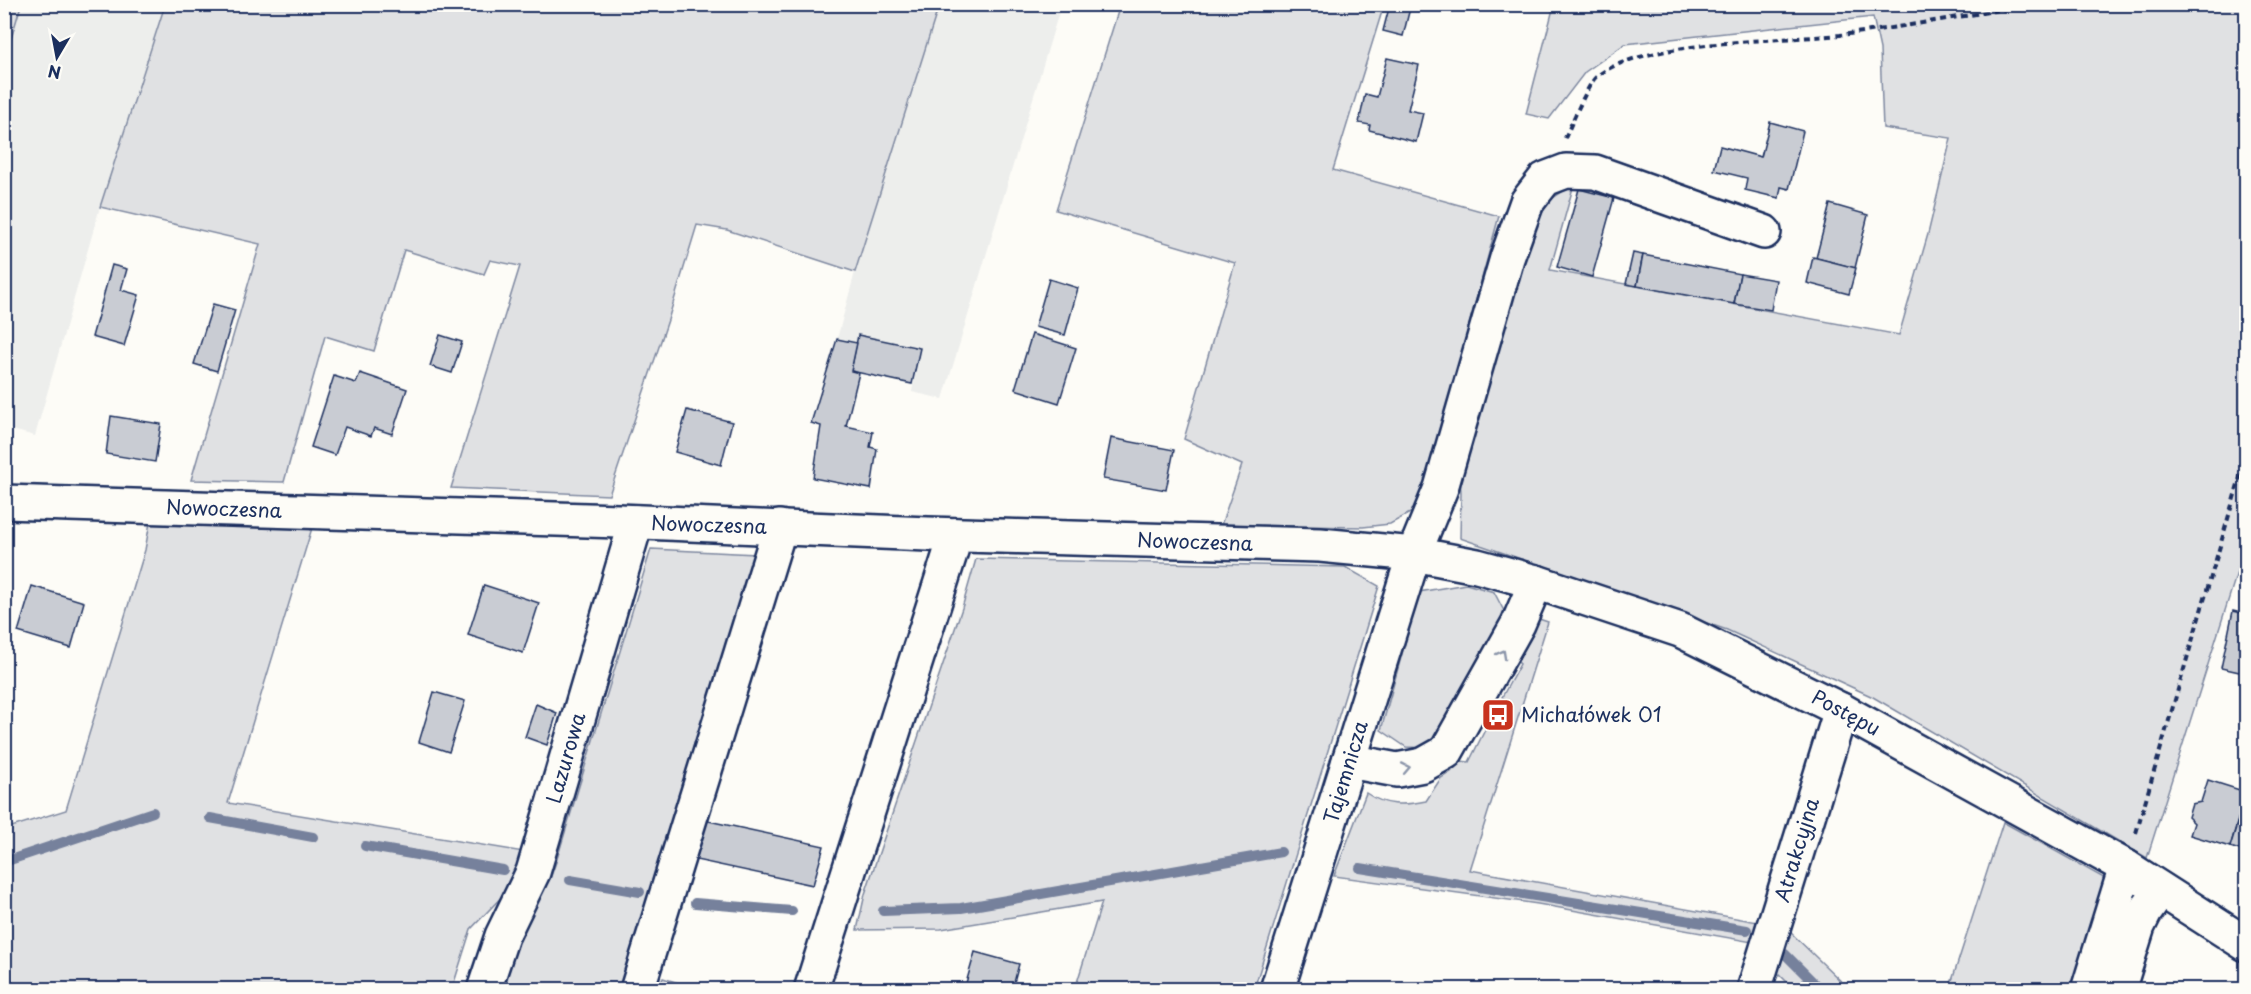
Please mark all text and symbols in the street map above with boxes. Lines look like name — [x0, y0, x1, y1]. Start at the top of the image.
north arrow — [27, 27, 87, 87]
text: N — [46, 60, 63, 86]
street label: Nowoczesna — [165, 491, 283, 525]
street label: Nowoczesna — [650, 507, 768, 541]
street label: Nowoczesna — [1136, 524, 1254, 558]
one-way arrow — [1495, 650, 1506, 660]
street label: Postępu — [1807, 682, 1886, 743]
bus stop icon: Michałówek 01 — [1480, 697, 1516, 733]
place label: Michałówek 01 — [1521, 699, 1662, 729]
street label: Lazurowa — [538, 708, 592, 807]
street label: Tajemnicza — [1315, 716, 1375, 827]
one-way arrow — [1401, 762, 1411, 775]
street label: Atrakcyjna — [1766, 793, 1826, 906]

